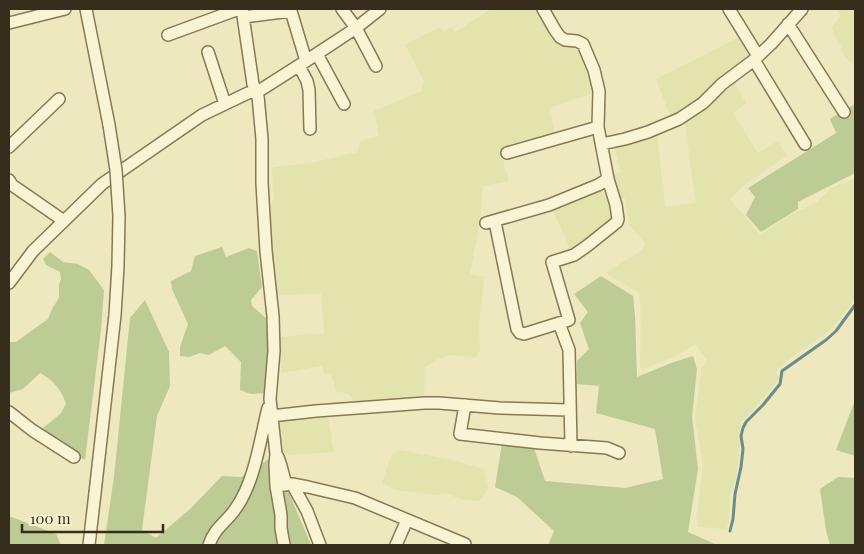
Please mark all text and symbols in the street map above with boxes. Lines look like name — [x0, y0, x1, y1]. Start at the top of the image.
scale bar — [22, 502, 164, 534]
text: 100 m — [30, 508, 71, 528]

